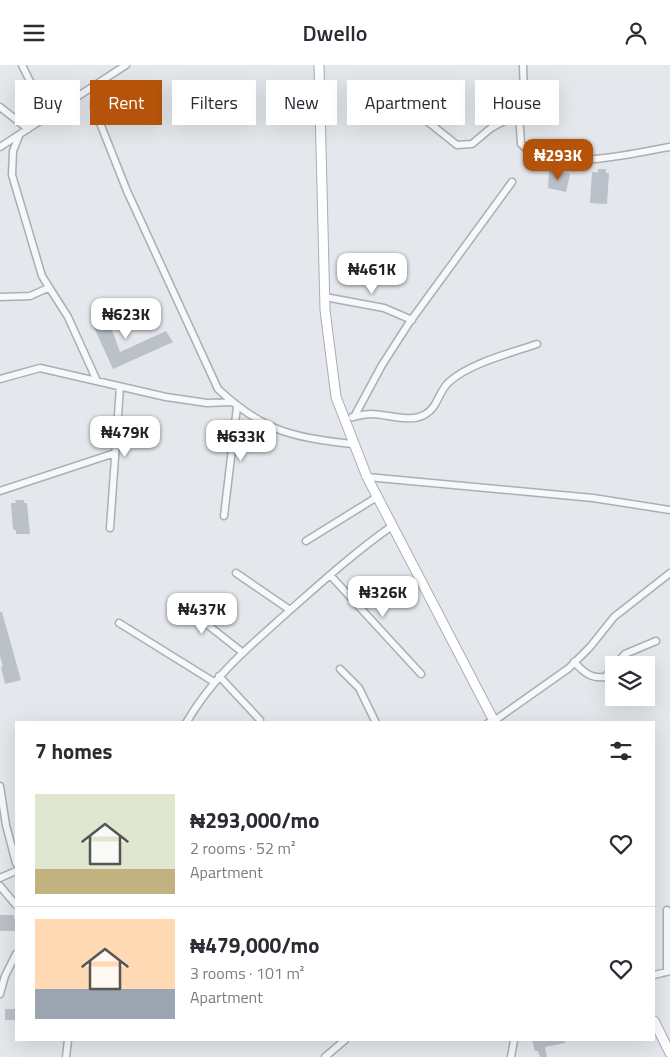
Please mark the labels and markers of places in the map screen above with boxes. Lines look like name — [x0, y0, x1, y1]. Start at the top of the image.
pin: ₦293K — [523, 139, 593, 181]
pin: ₦461K — [337, 253, 407, 295]
pin: ₦623K — [91, 297, 161, 340]
pin: ₦479K — [90, 415, 160, 458]
pin: ₦633K — [206, 419, 276, 462]
pin: ₦326K — [348, 575, 418, 618]
pin: ₦437K — [167, 593, 237, 635]

